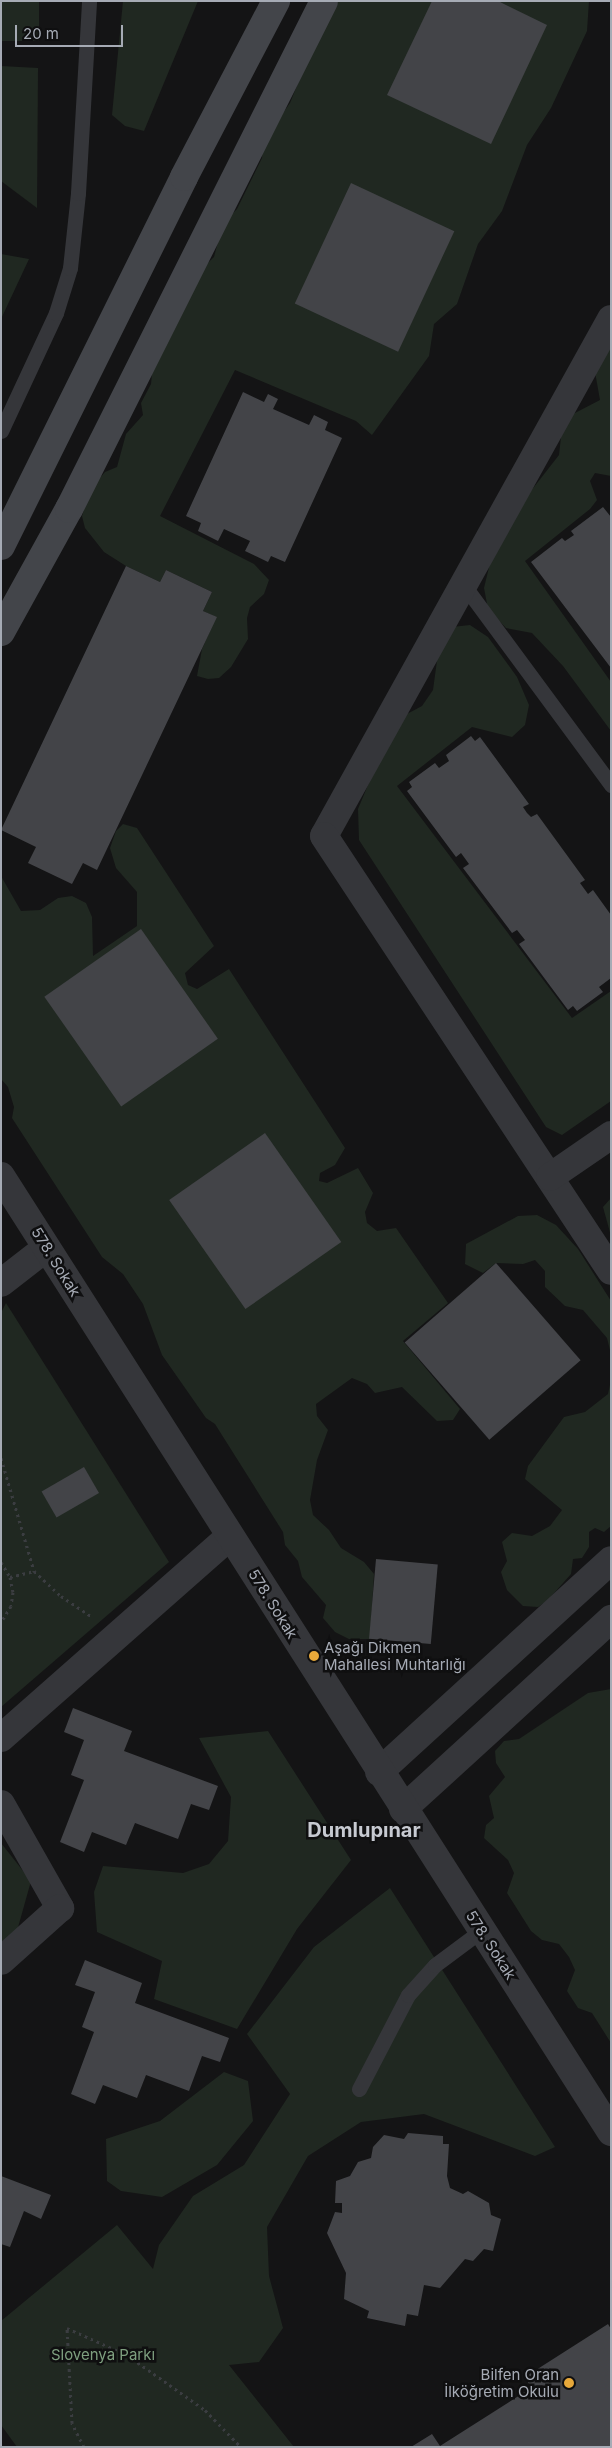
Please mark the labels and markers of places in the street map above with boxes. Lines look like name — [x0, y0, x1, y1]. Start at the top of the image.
place label: Aşağı Dikmen Mahallesi Muhtarlığı — [324, 1638, 466, 1673]
marker: Aşağı Dikmen Mahallesi Muhtarlığı — [308, 1650, 320, 1662]
place label: Bilfen Oran İlköğretim Okulu — [444, 2365, 559, 2400]
marker: Bilfen Oran İlköğretim Okulu — [563, 2377, 575, 2389]

